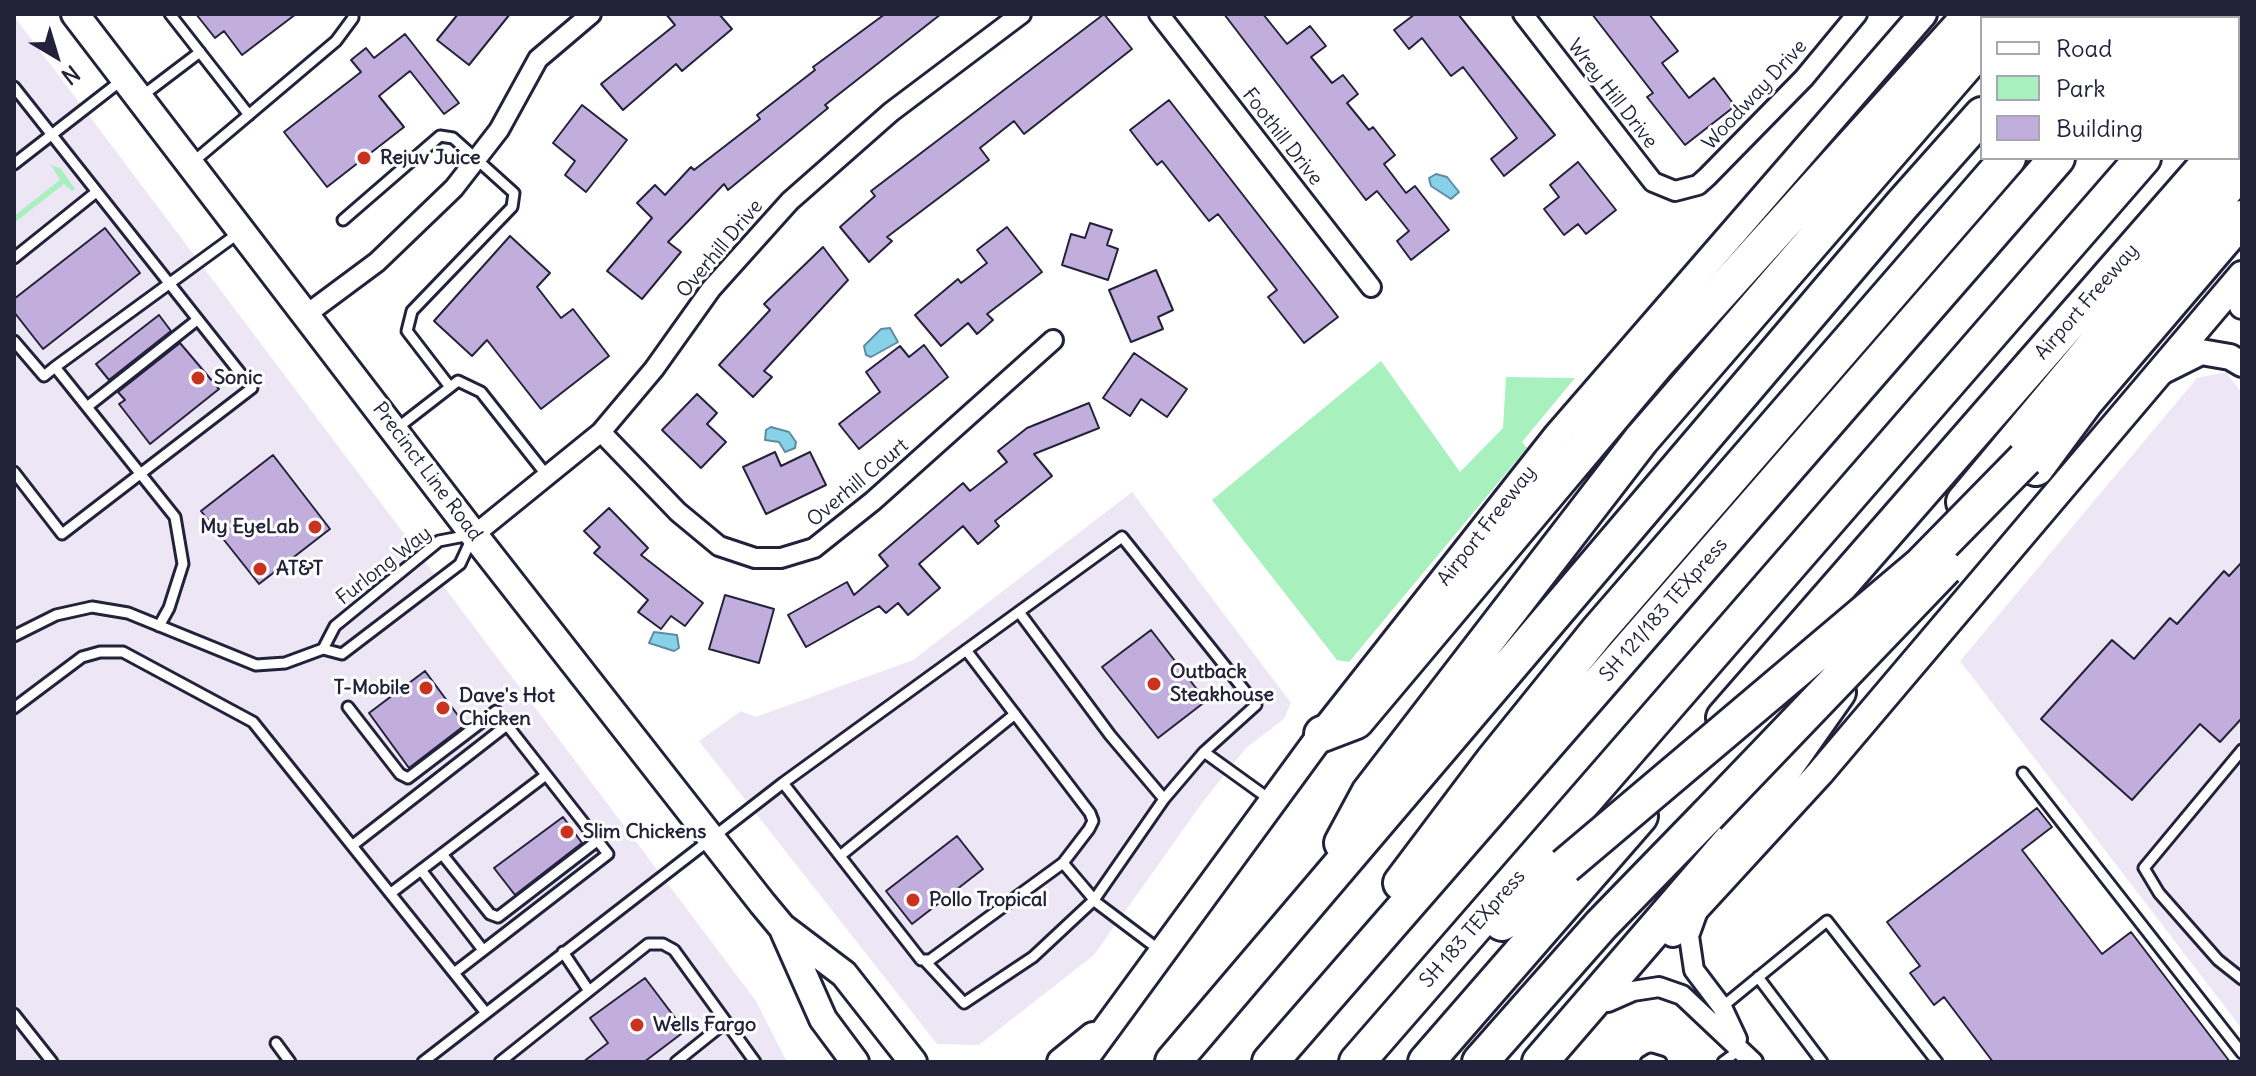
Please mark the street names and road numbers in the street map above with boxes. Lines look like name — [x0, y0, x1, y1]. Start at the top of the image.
street label: Wrey Hill Drive — [1562, 35, 1662, 153]
street label: Woodway Drive — [1698, 35, 1812, 155]
street label: Foothill Drive — [1237, 84, 1327, 190]
street label: Overhill Drive — [672, 195, 768, 303]
street label: Airport Freeway — [2030, 239, 2144, 365]
street label: Precinct Line Road — [367, 398, 487, 546]
street label: Overhill Court — [803, 434, 913, 532]
street label: Airport Freeway — [1433, 461, 1541, 591]
street label: Furlong Way — [332, 522, 436, 610]
street label: SH 121/183 TEXpress — [1595, 533, 1733, 687]
street label: SH 183 TEXpress — [1415, 865, 1531, 993]

